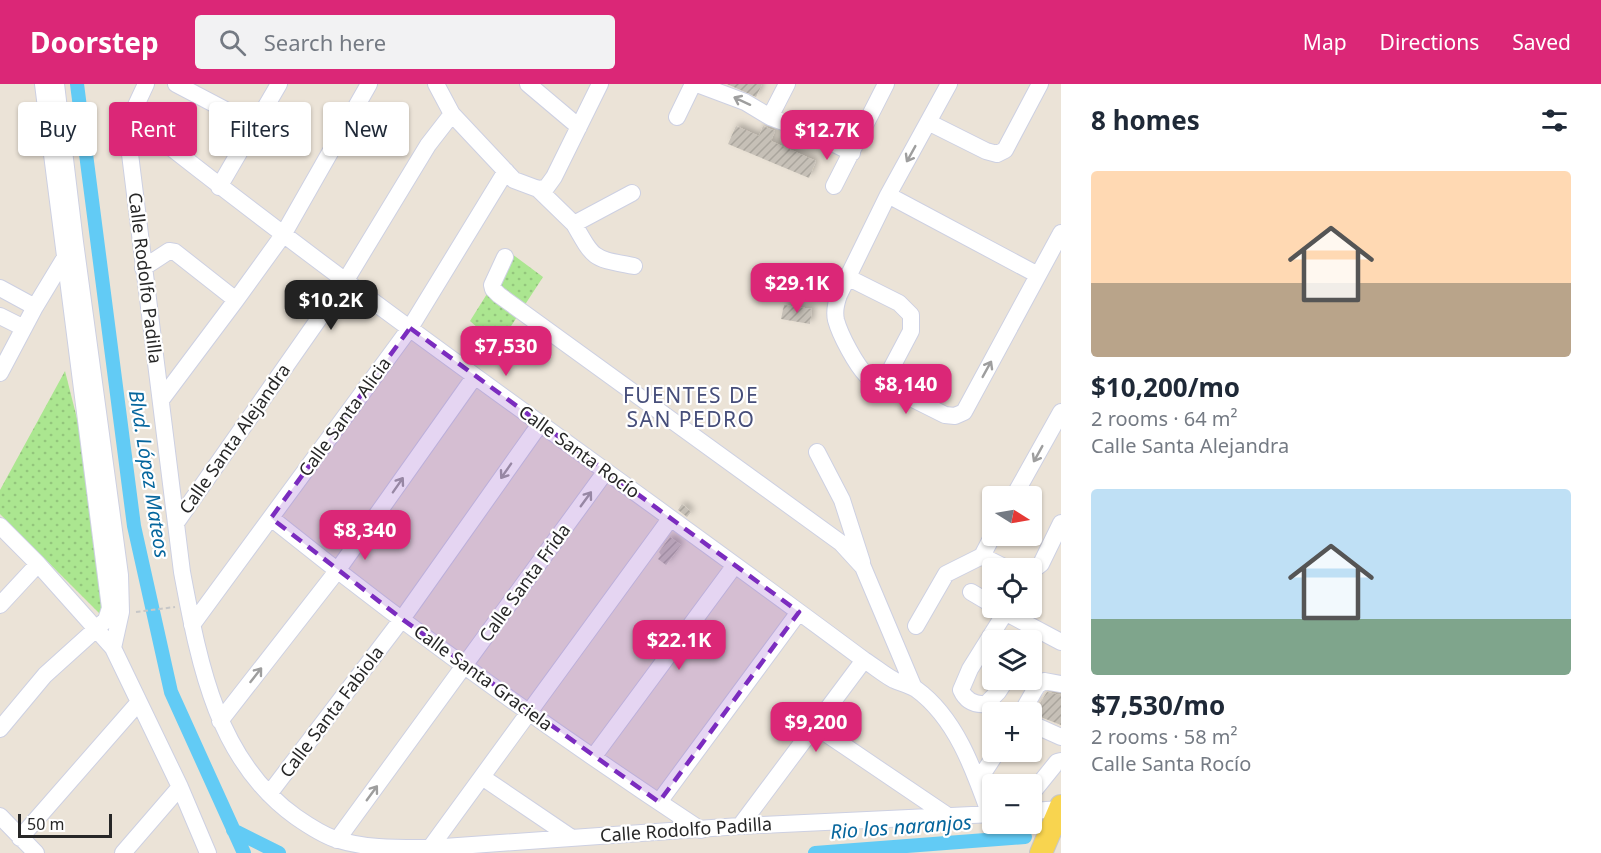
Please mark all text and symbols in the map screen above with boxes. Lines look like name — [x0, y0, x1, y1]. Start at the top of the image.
search box — [195, 15, 615, 69]
text: Doorstep — [30, 23, 159, 61]
icon: search — [216, 26, 249, 59]
text: Search here — [264, 27, 386, 57]
text: Map — [1303, 28, 1347, 56]
text: Directions — [1380, 28, 1479, 56]
text: Saved — [1512, 28, 1571, 56]
one-way arrow — [733, 95, 751, 107]
chip: Buy — [18, 102, 97, 156]
chip: Rent — [109, 102, 197, 156]
chip: Filters — [209, 102, 311, 156]
chip: New — [323, 102, 409, 156]
text: 8 homes — [1091, 102, 1200, 138]
icon: filters — [1538, 104, 1571, 137]
pin: $12.7K — [778, 110, 876, 161]
text: $12.7K — [795, 116, 859, 143]
one-way arrow — [905, 144, 916, 162]
street label: Calle Rodolfo Padilla — [124, 191, 168, 365]
icon: home — [1277, 210, 1385, 318]
pin: $29.1K — [748, 263, 846, 314]
text: $29.1K — [765, 269, 829, 296]
pin: $10.2K — [282, 280, 380, 331]
text: $10.2K — [299, 286, 363, 313]
pin: $7,530 — [457, 326, 555, 377]
text: $7,530 — [475, 332, 537, 359]
street label: Calle Santa Alicia — [293, 352, 396, 481]
street label: Calle Santa Alejandra — [173, 358, 295, 518]
one-way arrow — [981, 361, 993, 378]
pin: $8,140 — [857, 364, 955, 415]
text: $10,200/mo — [1091, 369, 1240, 405]
text: $8,140 — [875, 370, 937, 397]
district label: FUENTES DE SAN PEDRO — [623, 381, 759, 433]
water label: Blvd. López Mateos — [123, 388, 176, 560]
street label: Calle Santa Rocío — [514, 399, 645, 503]
text: 2 rooms · 64 m² — [1091, 405, 1238, 432]
text: Calle Santa Alejandra — [1091, 432, 1289, 459]
one-way arrow — [1032, 445, 1044, 462]
one-way arrow — [500, 463, 512, 479]
one-way arrow — [392, 477, 404, 493]
north arrow — [982, 486, 1042, 546]
map controls — [982, 486, 1042, 834]
one-way arrow — [579, 491, 592, 507]
pin: $8,340 — [316, 510, 414, 561]
text: $8,340 — [334, 516, 396, 543]
street label: Calle Santa Frida — [473, 519, 575, 646]
icon: home — [1277, 528, 1385, 636]
button: locate — [982, 558, 1042, 618]
street label: Calle Santa Graciela — [409, 619, 558, 736]
pin: $22.1K — [630, 620, 728, 671]
text: $22.1K — [647, 626, 711, 653]
button: layers — [982, 630, 1042, 690]
street label: Calle Santa Fabiola — [274, 641, 389, 782]
one-way arrow — [250, 667, 263, 683]
text: $7,530/mo — [1091, 687, 1225, 723]
pin: $9,200 — [767, 702, 865, 753]
button: + — [982, 702, 1042, 762]
text: $9,200 — [785, 708, 847, 735]
text: 2 rooms · 58 m² — [1091, 723, 1238, 750]
text: Calle Santa Rocío — [1091, 750, 1251, 777]
button: − — [982, 774, 1042, 834]
one-way arrow — [366, 785, 378, 801]
water label: Rio los naranjos — [829, 808, 973, 845]
scale bar — [18, 811, 112, 838]
street label: Calle Rodolfo Padilla — [599, 811, 773, 847]
text: 50 m — [27, 813, 64, 835]

